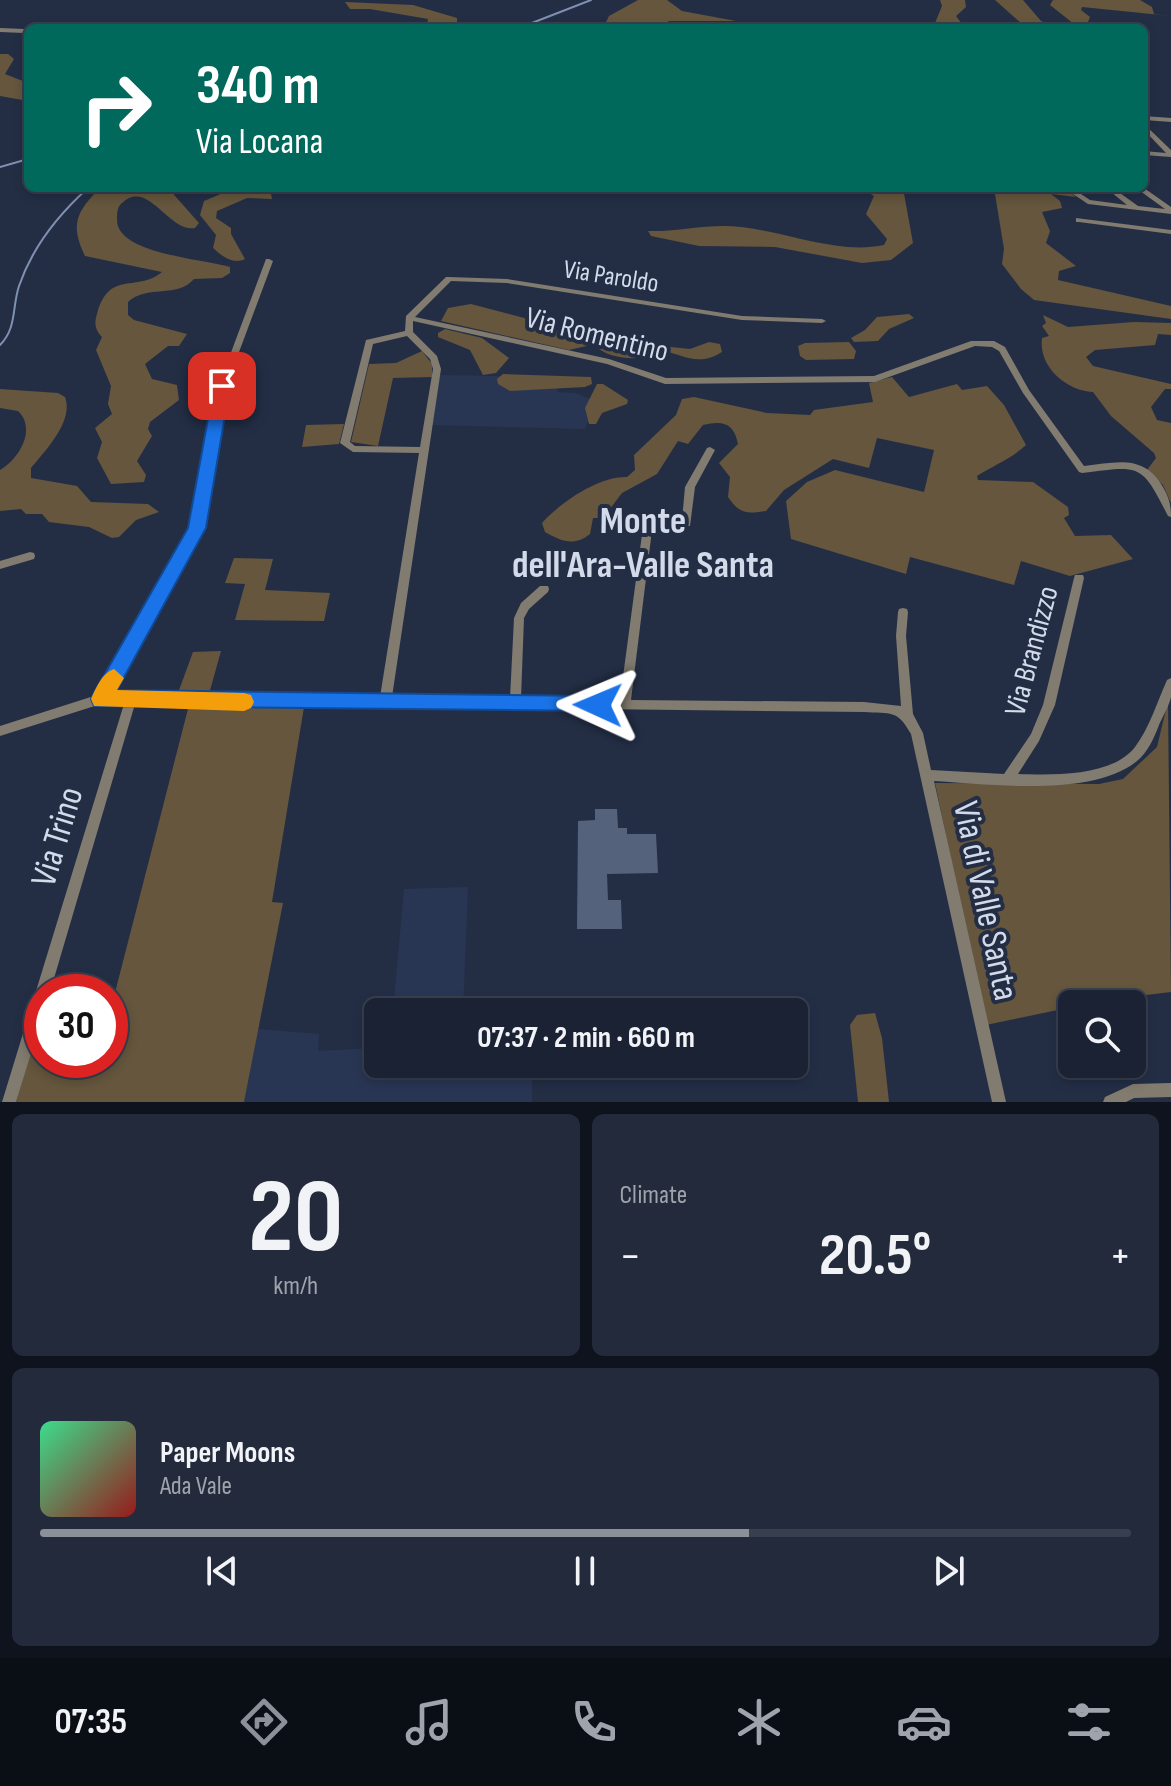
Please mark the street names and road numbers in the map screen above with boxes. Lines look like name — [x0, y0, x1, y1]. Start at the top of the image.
street label: Via Paroldo — [561, 254, 661, 300]
street label: Via Romentino — [522, 300, 672, 370]
street label: Via Brandizzo — [997, 582, 1067, 720]
street label: Via Trino — [23, 782, 93, 892]
street label: Via di Valle Santa — [943, 798, 1027, 1004]

